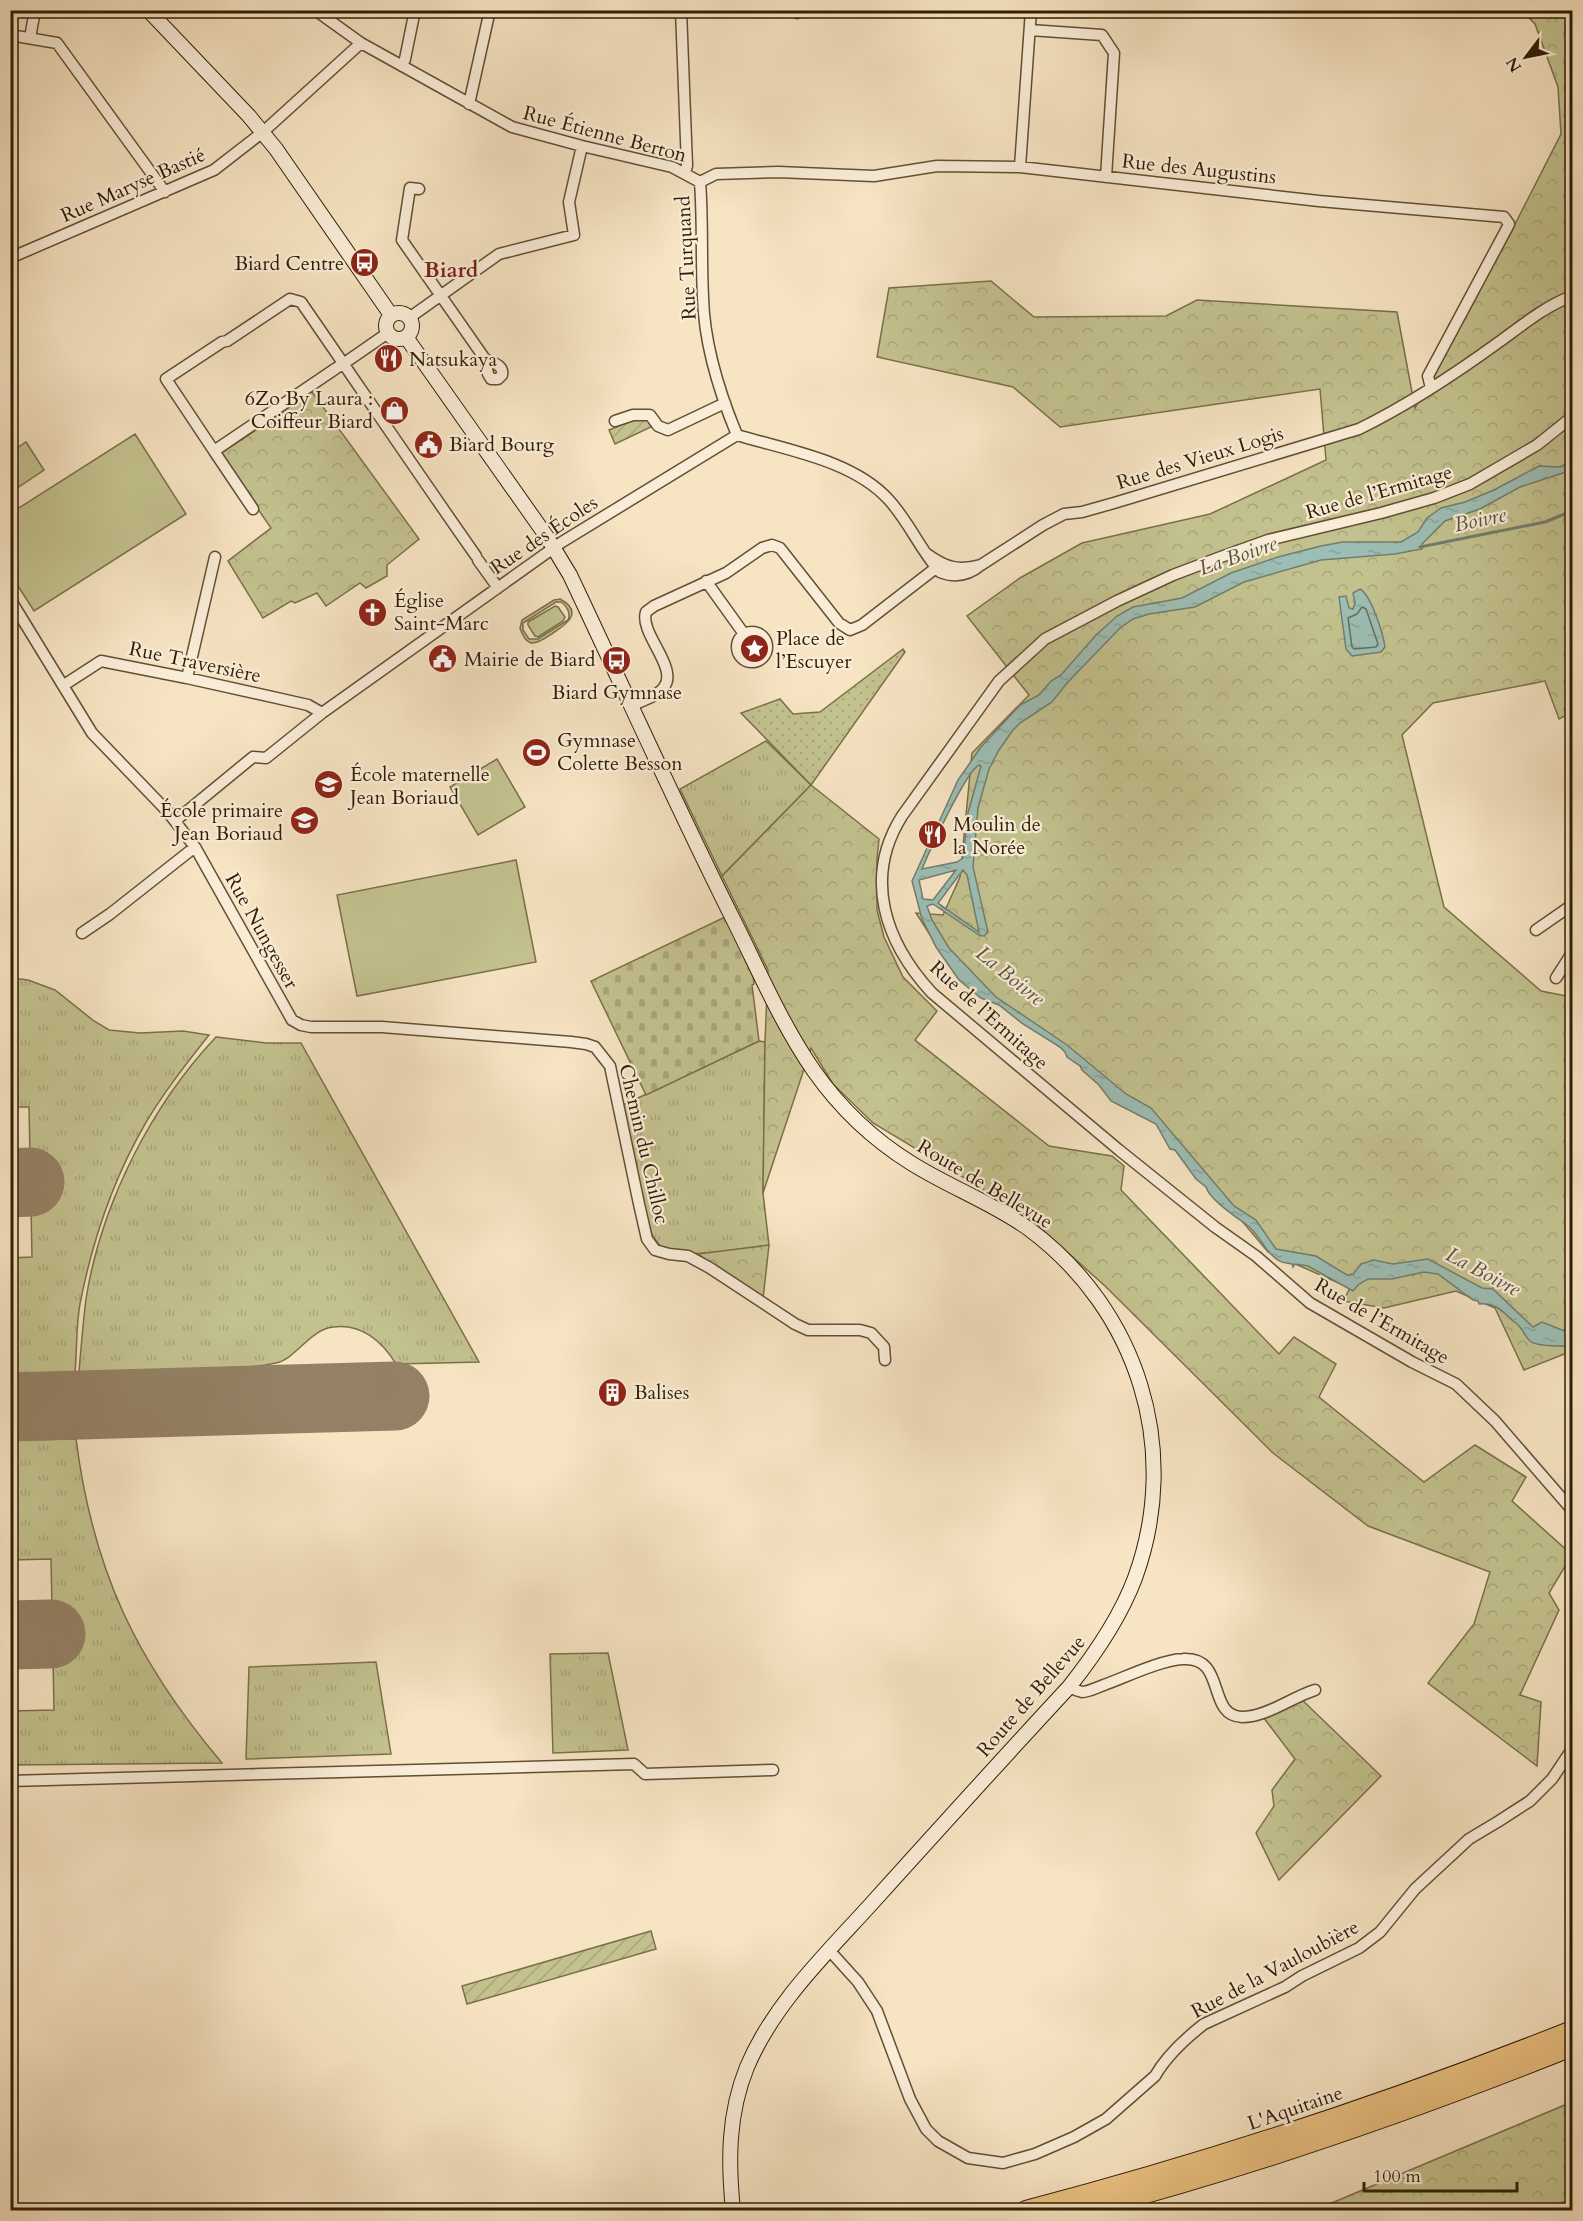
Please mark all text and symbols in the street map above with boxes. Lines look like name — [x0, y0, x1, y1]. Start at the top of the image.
north arrow — [1496, 27, 1556, 87]
text: N — [1501, 53, 1527, 76]
street label: Rue Étienne Berton — [520, 99, 690, 169]
street label: Rue Maryse Bastié — [56, 141, 210, 229]
street label: Rue des Augustins — [1120, 147, 1278, 191]
street label: Rue Turquand — [669, 195, 703, 321]
bus stop icon: Biard Centre — [349, 247, 381, 279]
place label: Biard Centre — [234, 250, 344, 277]
district label: Biard — [424, 255, 479, 285]
restaurant icon: Natsukaya — [372, 343, 404, 375]
place label: Natsukaya — [409, 346, 498, 373]
place label: 6Zo By Laura : Coiffeur Biard — [245, 385, 373, 435]
shop icon: 6Zo By Laura : Coiffeur Biard — [378, 394, 410, 426]
street label: Rue des Vieux Logis — [1113, 420, 1287, 496]
public building icon: Biard Bourg — [412, 428, 444, 460]
place label: Biard Bourg — [449, 431, 555, 458]
street label: Rue de l’Ermitage — [1303, 458, 1455, 526]
street label: Rue des Écoles — [485, 489, 603, 581]
water label: Boivre — [1451, 500, 1510, 540]
water label: La Boivre — [1195, 529, 1282, 583]
place label: Église Saint-Marc — [394, 587, 489, 637]
church icon: Église Saint-Marc — [357, 596, 389, 628]
place label: Place de l’Escuyer — [776, 625, 852, 675]
place icon: Place de l’Escuyer — [739, 633, 771, 665]
street label: Rue Traversière — [127, 635, 263, 689]
public building icon: Mairie de Biard — [427, 643, 459, 675]
bus stop icon: Biard Gymnase — [601, 645, 633, 677]
place label: Mairie de Biard — [464, 646, 596, 673]
place label: Biard Gymnase — [552, 679, 682, 706]
place label: Gymnase Colette Besson — [557, 727, 683, 777]
sports icon: Gymnase Colette Besson — [520, 736, 552, 768]
place label: École maternelle Jean Boriaud — [347, 761, 490, 811]
school or university icon: École maternelle Jean Boriaud — [313, 769, 345, 801]
place label: École primaire Jean Boriaud — [160, 797, 283, 847]
school or university icon: École primaire Jean Boriaud — [288, 805, 320, 837]
place label: Moulin de la Norée — [953, 811, 1041, 861]
restaurant icon: Moulin de la Norée — [916, 819, 948, 851]
street label: Rue Nungesser — [219, 868, 305, 994]
water label: La Boivre — [969, 939, 1051, 1013]
street label: Rue de l’Ermitage — [924, 954, 1054, 1076]
street label: Chemin du Chilloc — [612, 1061, 676, 1227]
street label: Route de Bellevue — [912, 1133, 1058, 1235]
water label: La Boivre — [1440, 1240, 1526, 1304]
street label: Rue de l’Ermitage — [1310, 1271, 1454, 1371]
building icon: Balises — [597, 1376, 629, 1408]
place label: Balises — [634, 1379, 689, 1406]
street label: Route de Bellevue — [970, 1629, 1092, 1763]
street label: Rue de la Vauloubière — [1186, 1913, 1364, 2025]
street label: L'Aquitaine — [1244, 2079, 1346, 2137]
scale bar — [1364, 2155, 1517, 2193]
text: 100 m — [1373, 2164, 1421, 2189]

